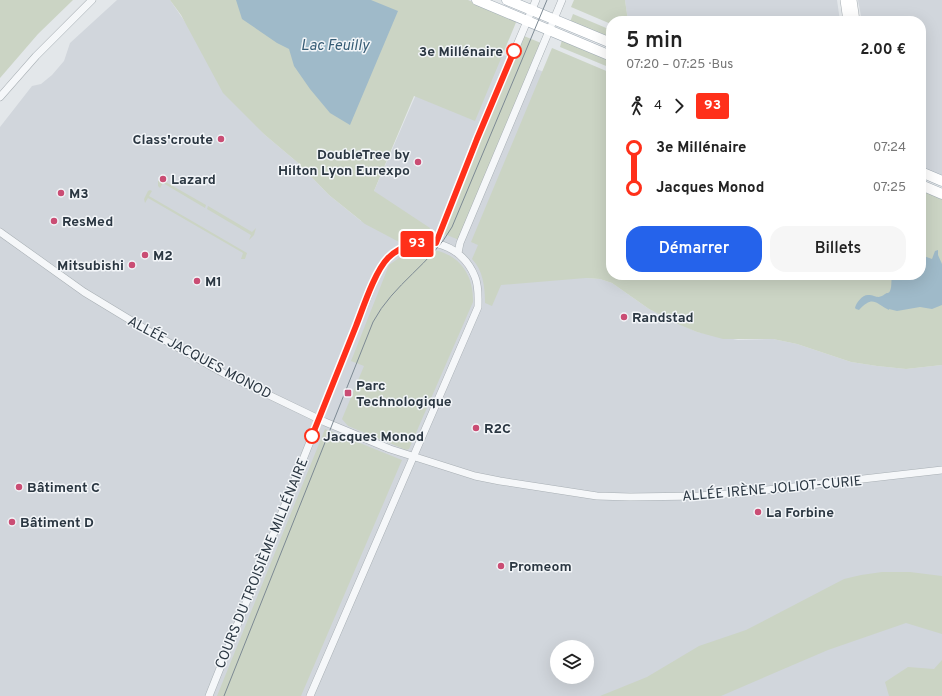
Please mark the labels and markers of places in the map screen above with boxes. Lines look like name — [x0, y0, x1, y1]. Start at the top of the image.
marker: 3e Millénaire — [506, 43, 522, 59]
place label: 3e Millénaire — [419, 44, 503, 61]
place label: Class'croute — [133, 132, 213, 149]
marker: Class'croute — [216, 134, 226, 144]
place label: DoubleTree by Hilton Lyon Eurexpo — [278, 147, 410, 180]
marker: DoubleTree by Hilton Lyon Eurexpo — [413, 157, 423, 167]
place label: Lazard — [171, 172, 216, 189]
marker: Lazard — [158, 174, 168, 184]
place label: M3 — [69, 186, 89, 203]
marker: M3 — [56, 188, 66, 198]
place label: ResMed — [62, 214, 113, 231]
marker: ResMed — [49, 216, 59, 226]
place label: M2 — [153, 248, 173, 265]
marker: M2 — [140, 250, 150, 260]
place label: Mitsubishi — [57, 258, 124, 275]
marker: Mitsubishi — [127, 260, 137, 270]
place label: M1 — [205, 274, 222, 291]
marker: M1 — [192, 276, 202, 286]
place label: Randstad — [632, 310, 694, 327]
marker: Randstad — [619, 312, 629, 322]
place label: Parc Technologique — [356, 378, 452, 411]
marker: Parc Technologique — [343, 388, 353, 398]
place label: R2C — [484, 421, 511, 438]
marker: R2C — [471, 423, 481, 433]
marker: Jacques Monod — [304, 428, 320, 444]
place label: Jacques Monod — [323, 429, 424, 446]
place label: Bâtiment C — [27, 480, 100, 497]
marker: Bâtiment C — [14, 482, 24, 492]
place label: La Forbine — [766, 505, 834, 522]
marker: La Forbine — [753, 507, 763, 517]
place label: Bâtiment D — [20, 515, 94, 532]
marker: Bâtiment D — [7, 517, 17, 527]
place label: Promeom — [509, 559, 572, 576]
marker: Promeom — [496, 561, 506, 571]

